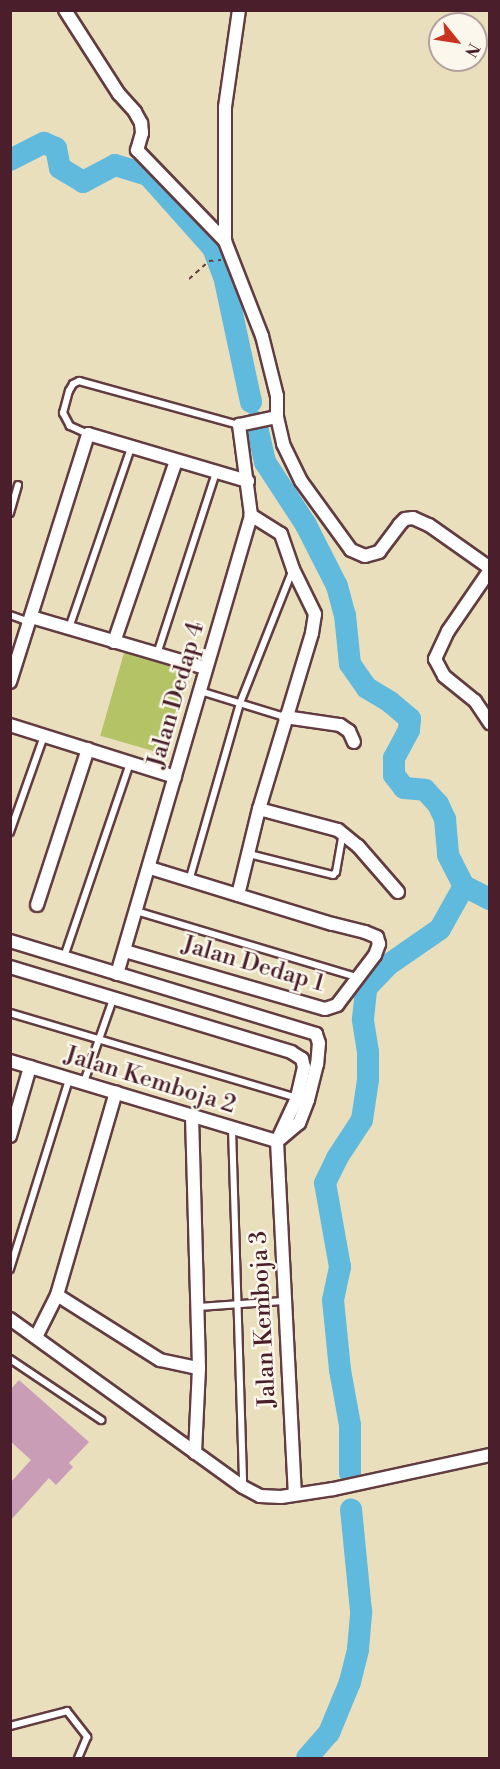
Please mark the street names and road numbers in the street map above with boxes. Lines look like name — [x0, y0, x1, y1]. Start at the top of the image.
street label: Jalan Dedap 4 — [142, 619, 212, 771]
street label: Jalan Dedap 1 — [179, 931, 327, 999]
street label: Jalan Kemboja 2 — [61, 1041, 239, 1121]
street label: Jalan Kemboja 3 — [245, 1230, 283, 1408]

